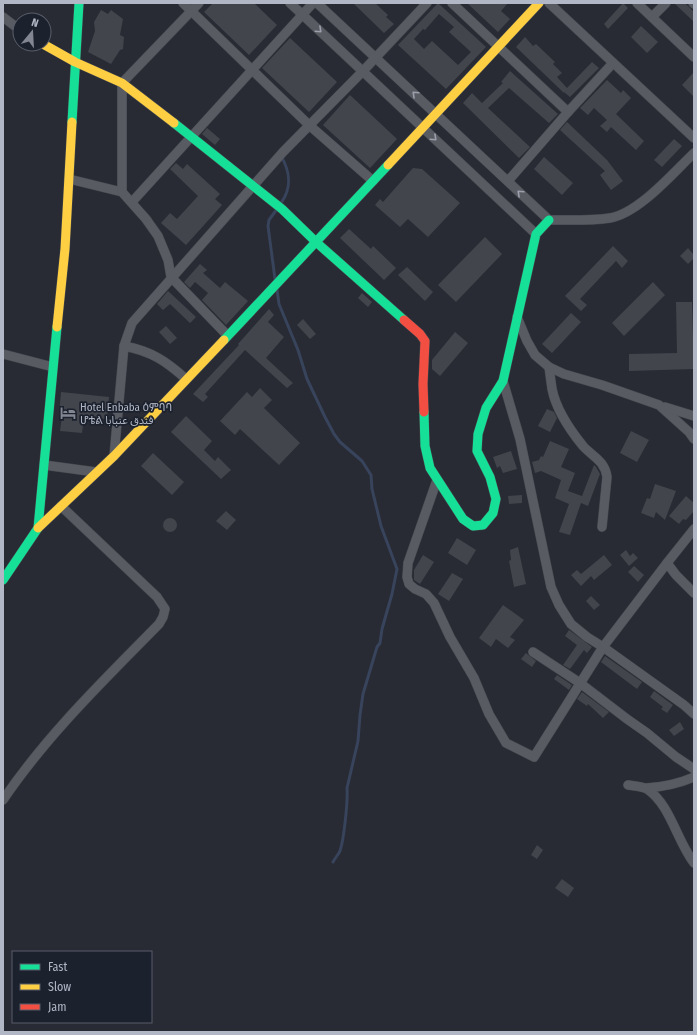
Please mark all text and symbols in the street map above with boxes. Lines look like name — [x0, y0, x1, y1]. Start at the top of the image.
north arrow — [12, 12, 52, 52]
text: N — [30, 16, 40, 30]
one-way arrow — [314, 25, 322, 33]
one-way arrow — [412, 92, 420, 99]
one-way arrow — [429, 133, 437, 141]
one-way arrow — [517, 190, 525, 198]
place label: Hotel Enbaba ዕምባባ ሆቴል فندق عنبابا — [80, 401, 172, 427]
hotel icon: Hotel Enbaba ዕምባባ ሆቴል فندق عنبابا — [59, 404, 77, 422]
legend — [12, 951, 152, 1023]
text: Fast — [48, 960, 67, 974]
text: Slow — [48, 980, 71, 994]
text: Jam — [48, 1000, 66, 1014]

